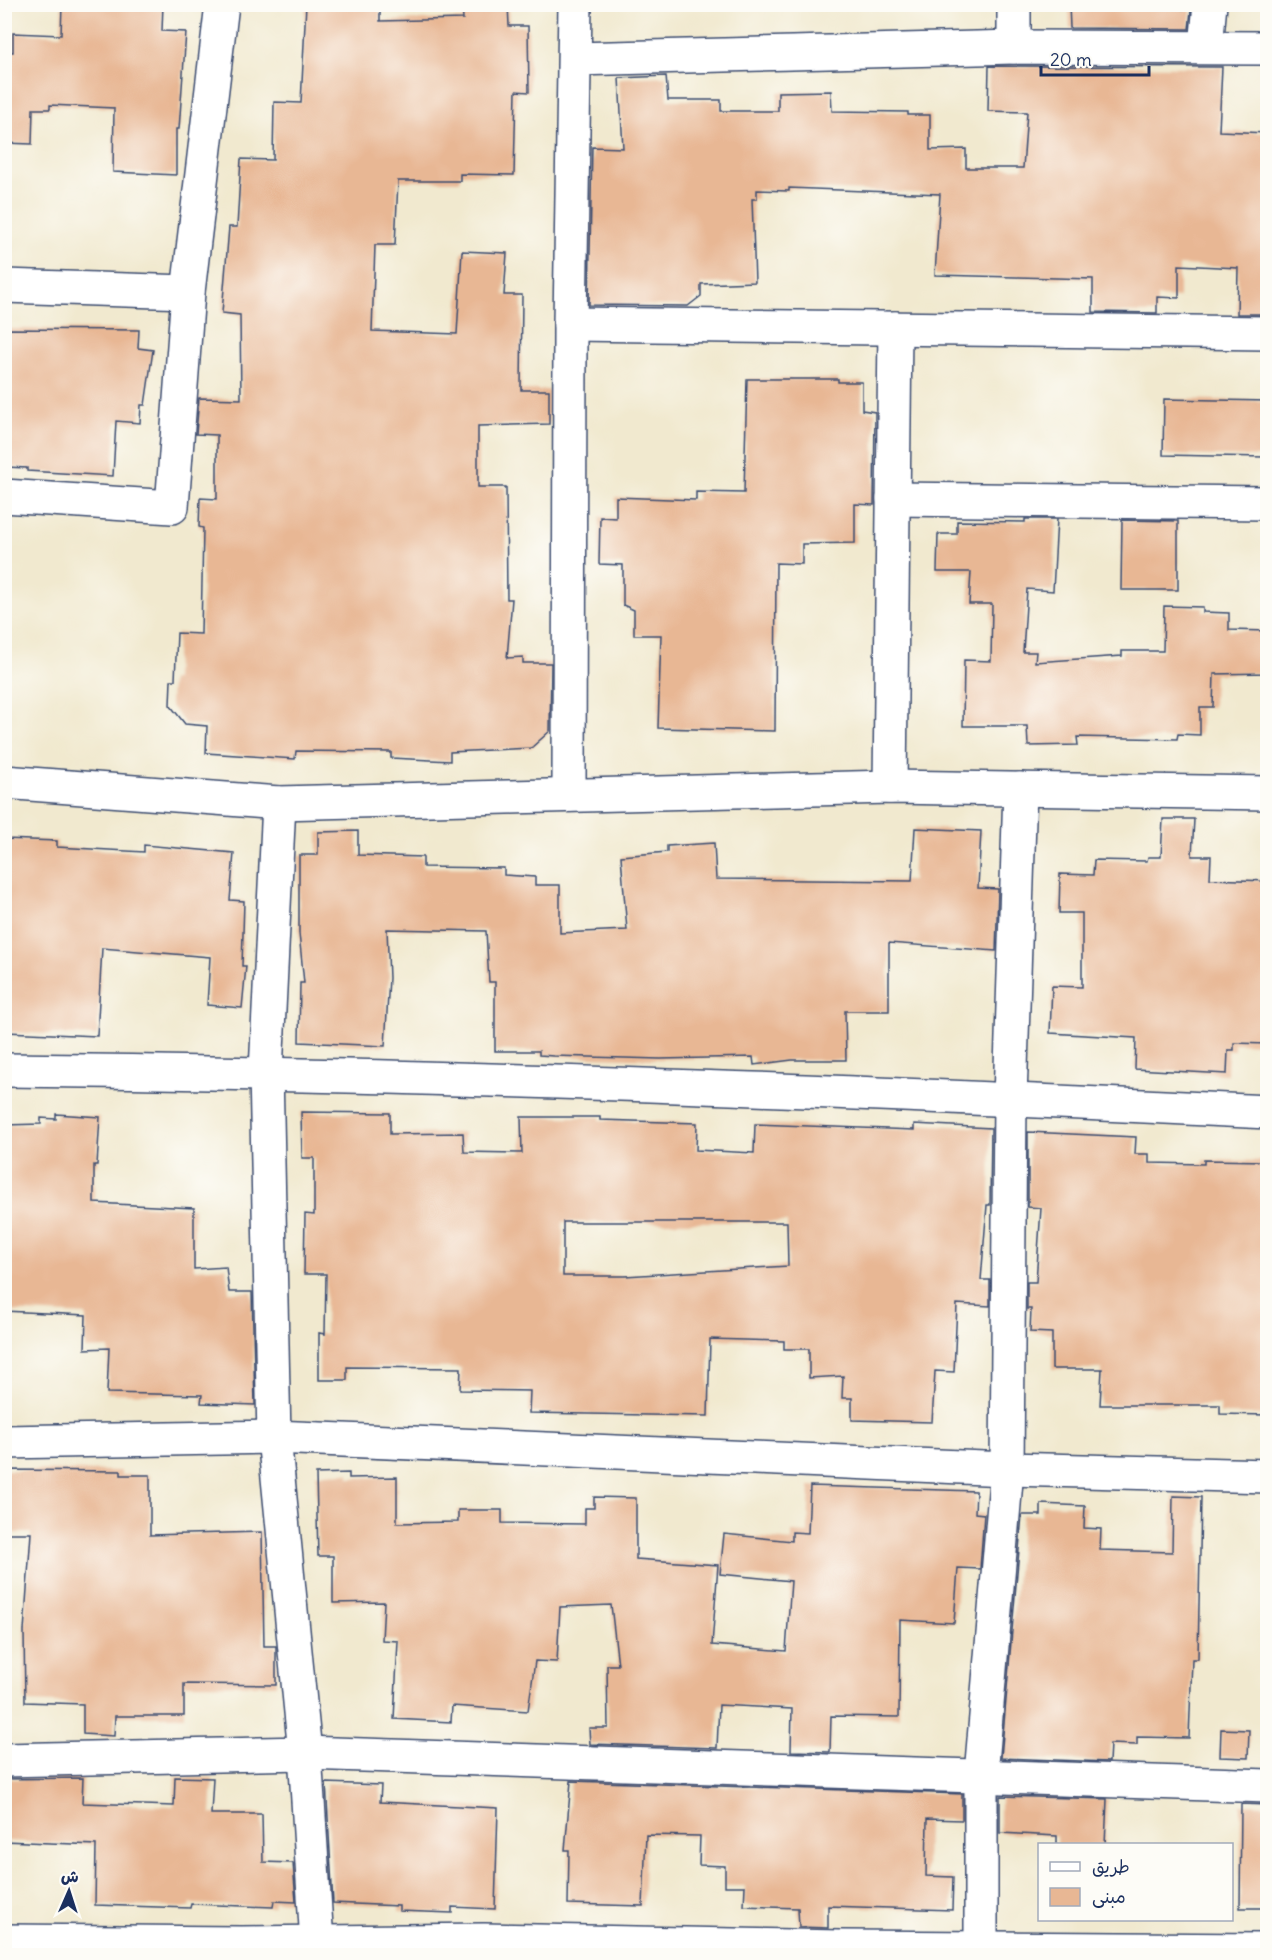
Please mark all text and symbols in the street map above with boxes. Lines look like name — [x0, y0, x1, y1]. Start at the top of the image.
scale bar — [1041, 39, 1149, 77]
text: 20 m — [1050, 48, 1092, 71]
legend — [1038, 1843, 1233, 1921]
text: طريق — [1092, 1855, 1130, 1878]
north arrow — [39, 1861, 99, 1921]
text: ش — [60, 1866, 79, 1886]
text: مبنى — [1092, 1885, 1126, 1908]

